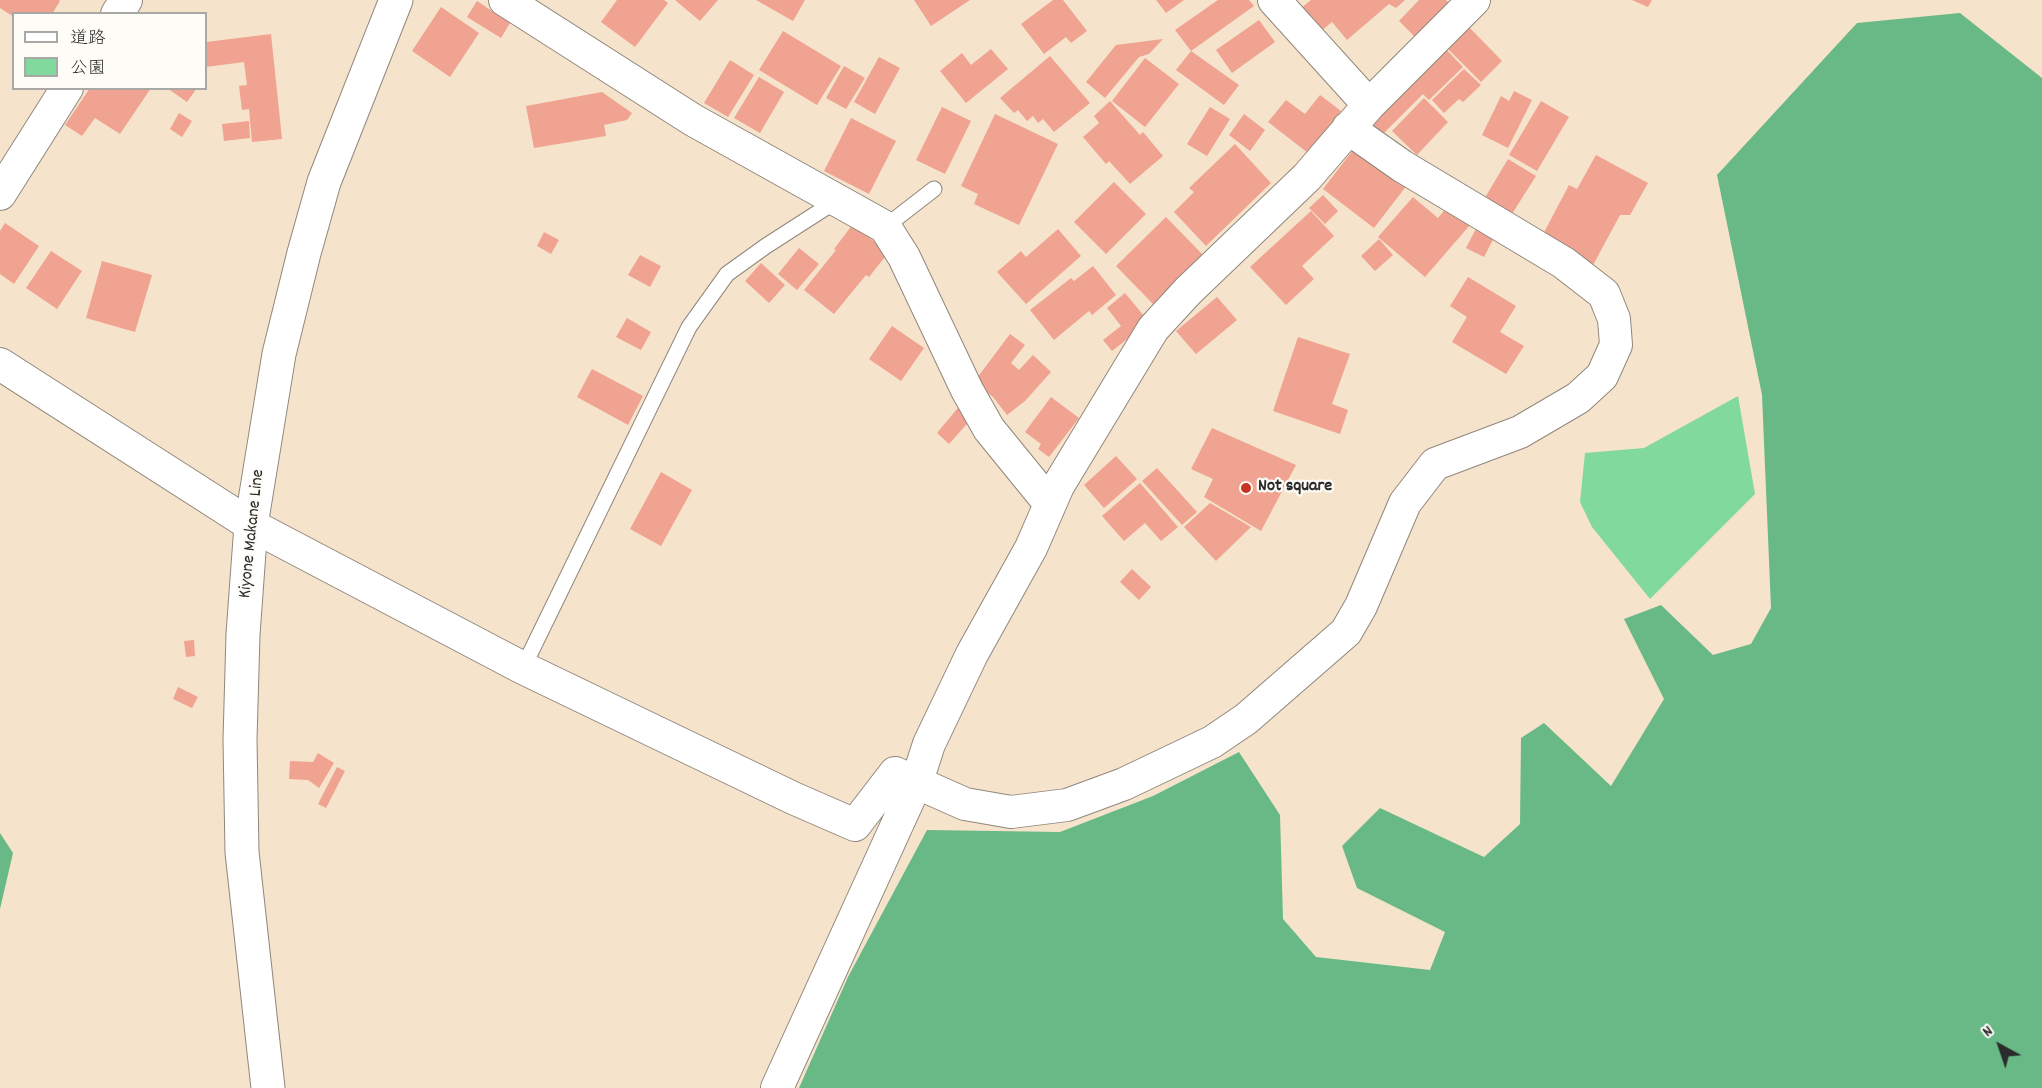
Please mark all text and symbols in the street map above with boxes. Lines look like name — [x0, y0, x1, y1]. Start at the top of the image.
legend — [12, 12, 207, 90]
text: 道路 — [70, 27, 106, 52]
text: 公園 — [70, 57, 106, 82]
street label: Kiyone Makane Line — [235, 469, 271, 599]
place label: Not square — [1258, 477, 1332, 499]
marker: Not square — [1239, 481, 1253, 495]
north arrow — [1970, 1016, 2030, 1076]
text: N — [1978, 1020, 1999, 1043]

